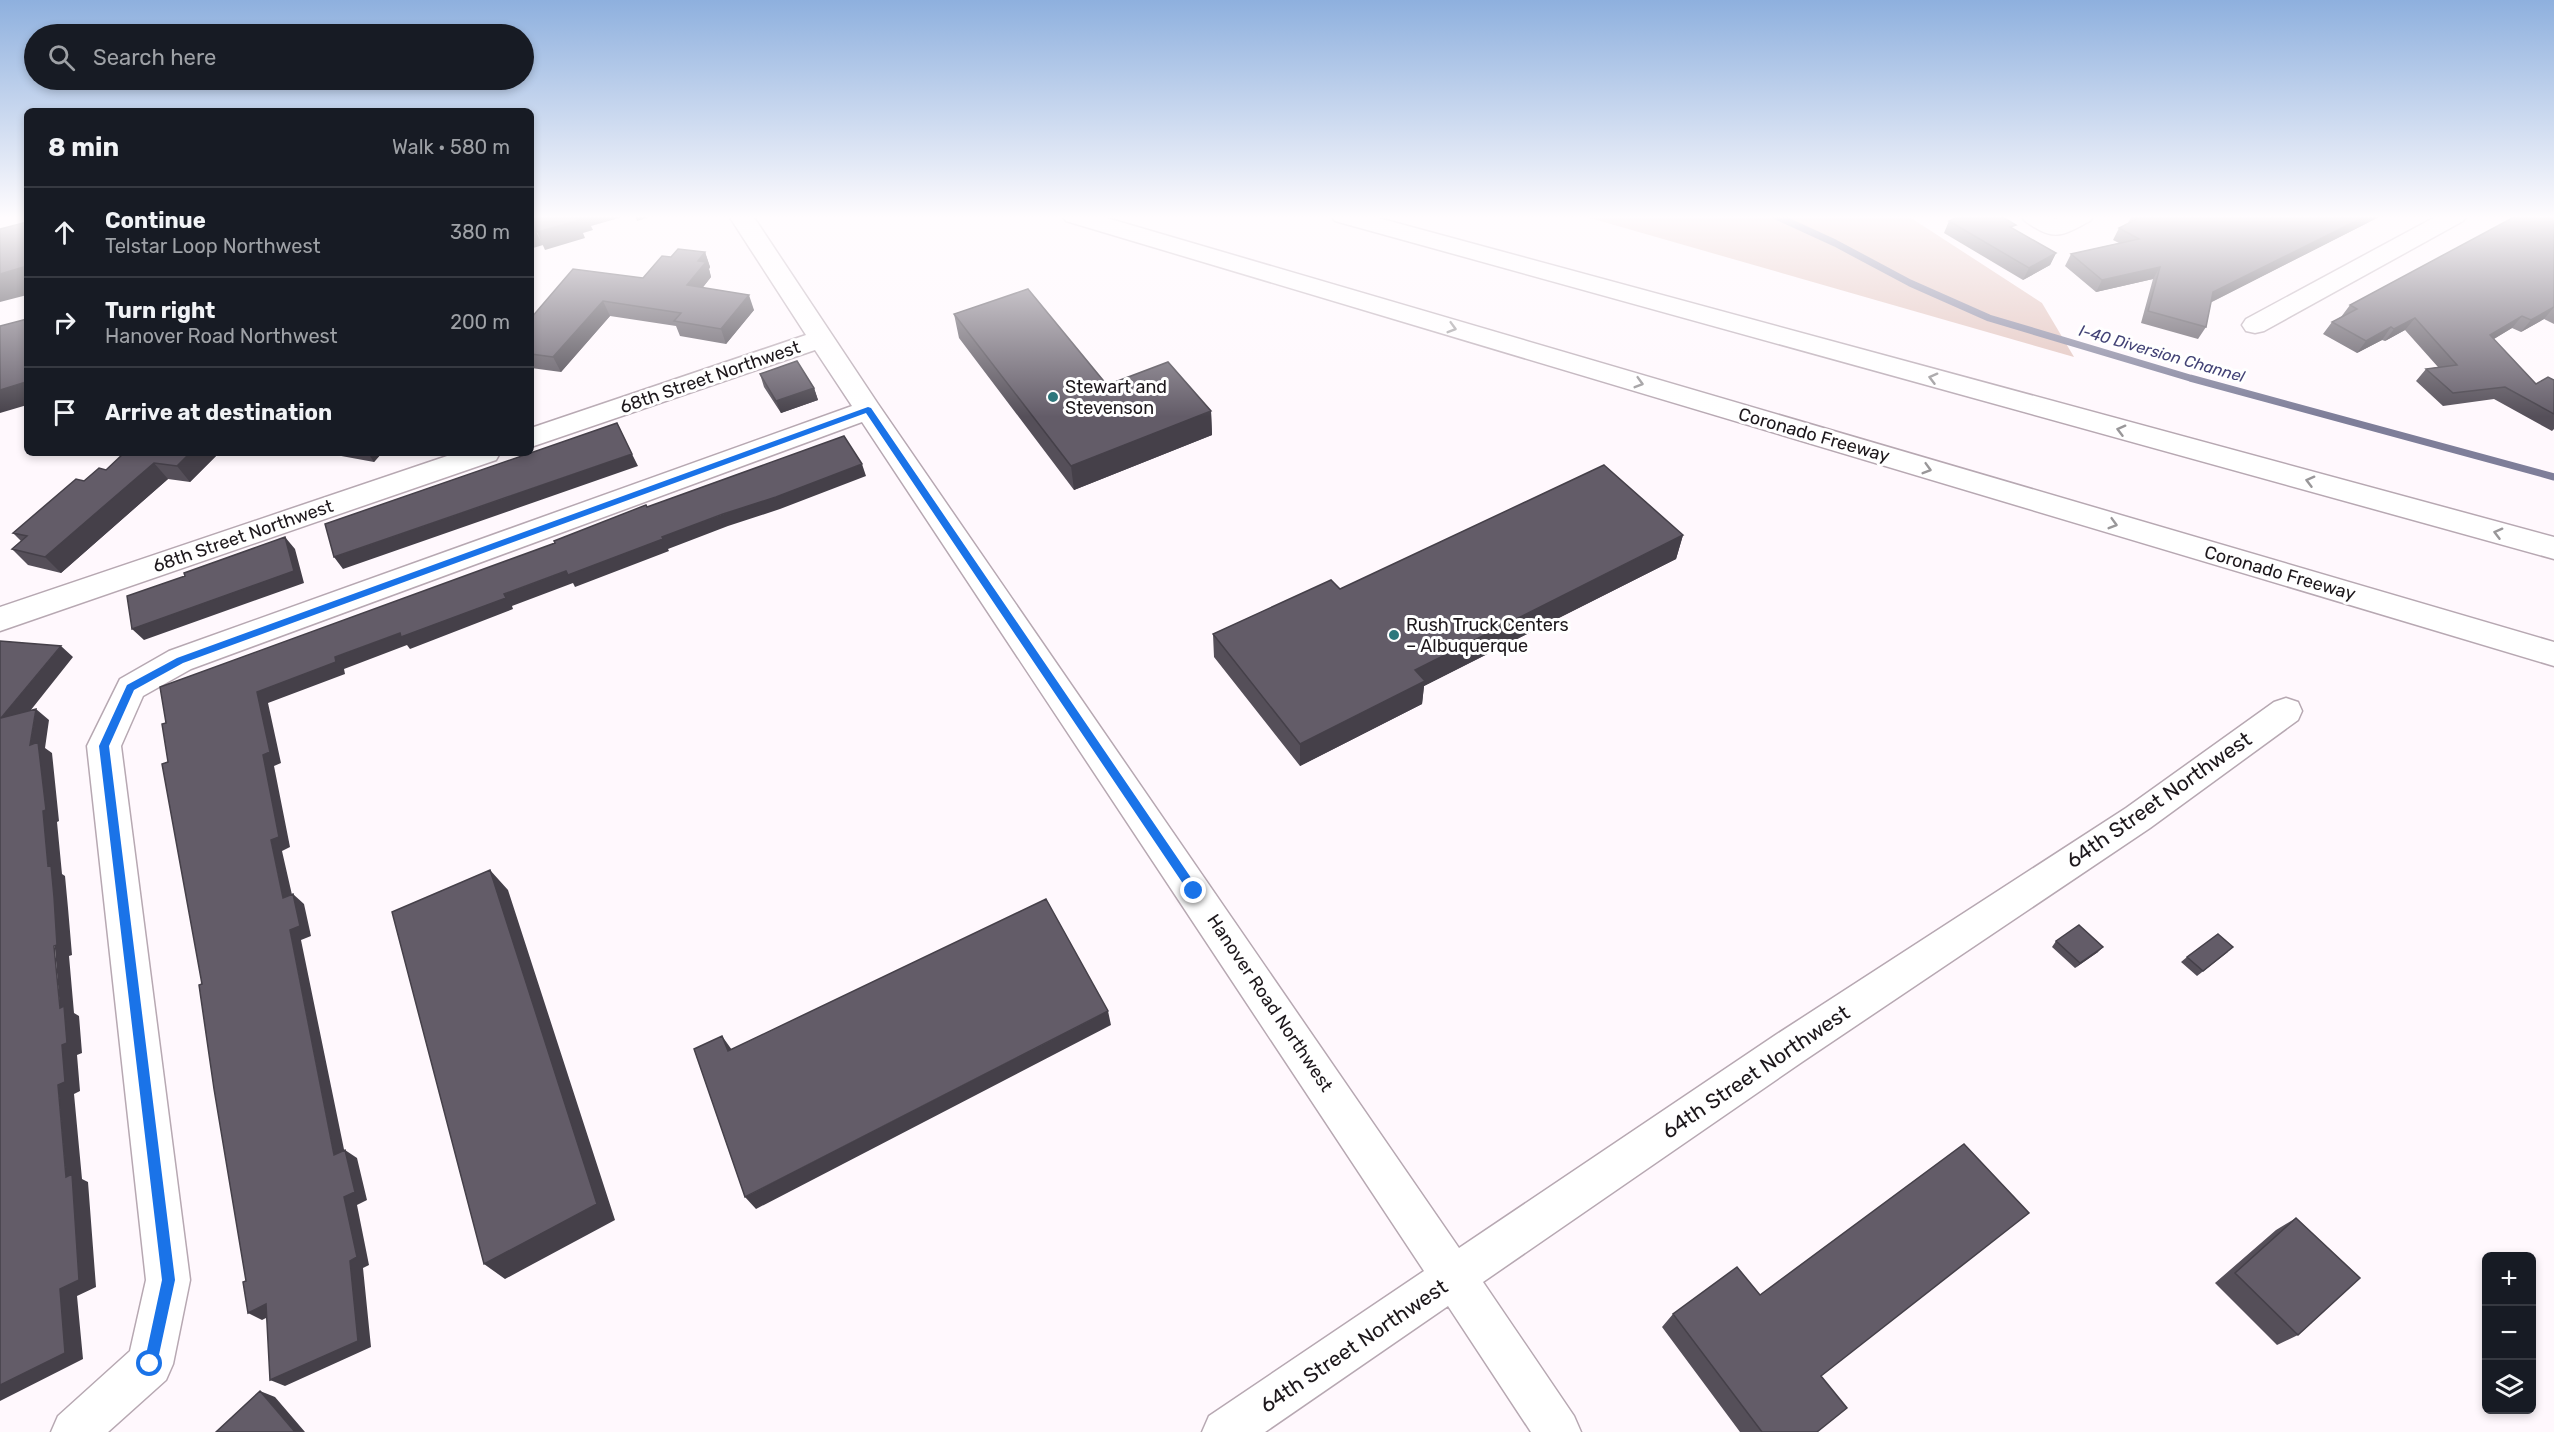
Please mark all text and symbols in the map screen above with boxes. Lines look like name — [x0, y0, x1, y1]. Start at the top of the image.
search box — [24, 24, 534, 90]
icon: search — [45, 41, 78, 74]
text: Search here — [93, 44, 216, 71]
text: 8 min — [48, 132, 119, 163]
text: Walk · 580 m — [392, 135, 510, 159]
text: Continue — [105, 207, 206, 234]
icon: ahead — [48, 216, 81, 249]
text: 380 m — [450, 220, 510, 244]
text: Telstar Loop Northwest — [105, 234, 320, 258]
text: Turn right — [105, 297, 215, 324]
icon: right — [48, 306, 81, 339]
text: 200 m — [450, 310, 510, 334]
one-way arrow — [1446, 321, 1457, 333]
water label: I-40 Diversion Channel — [2077, 321, 2248, 387]
text: Hanover Road Northwest — [105, 324, 338, 348]
street label: 68th Street Northwest — [617, 336, 803, 418]
one-way arrow — [1929, 373, 1939, 385]
place label: Stewart and Stevenson — [1065, 376, 1167, 419]
one-way arrow — [1634, 376, 1644, 389]
marker: Stewart and Stevenson — [1046, 390, 1060, 404]
icon: arrive — [48, 396, 81, 429]
text: Arrive at destination — [105, 399, 332, 426]
street label: Coronado Freeway — [1736, 403, 1892, 467]
one-way arrow — [2117, 424, 2127, 437]
one-way arrow — [1921, 462, 1931, 474]
one-way arrow — [2305, 476, 2315, 488]
street label: 68th Street Northwest — [150, 495, 336, 577]
one-way arrow — [2108, 517, 2118, 529]
one-way arrow — [2493, 527, 2503, 540]
street label: Coronado Freeway — [2202, 541, 2358, 605]
place label: Rush Truck Centers – Albuquerque — [1406, 614, 1569, 657]
marker: Rush Truck Centers – Albuquerque — [1387, 628, 1401, 642]
street label: 64th Street Northwest — [2061, 726, 2256, 873]
route end — [1180, 877, 1206, 903]
street label: Hanover Road Northwest — [1202, 910, 1338, 1096]
street label: 64th Street Northwest — [1657, 1000, 1854, 1144]
map controls — [2482, 1252, 2536, 1414]
button: + — [2482, 1252, 2536, 1306]
street label: 64th Street Northwest — [1255, 1274, 1452, 1418]
button: − — [2482, 1306, 2536, 1360]
route start — [136, 1350, 162, 1376]
button: layers — [2482, 1360, 2536, 1414]

